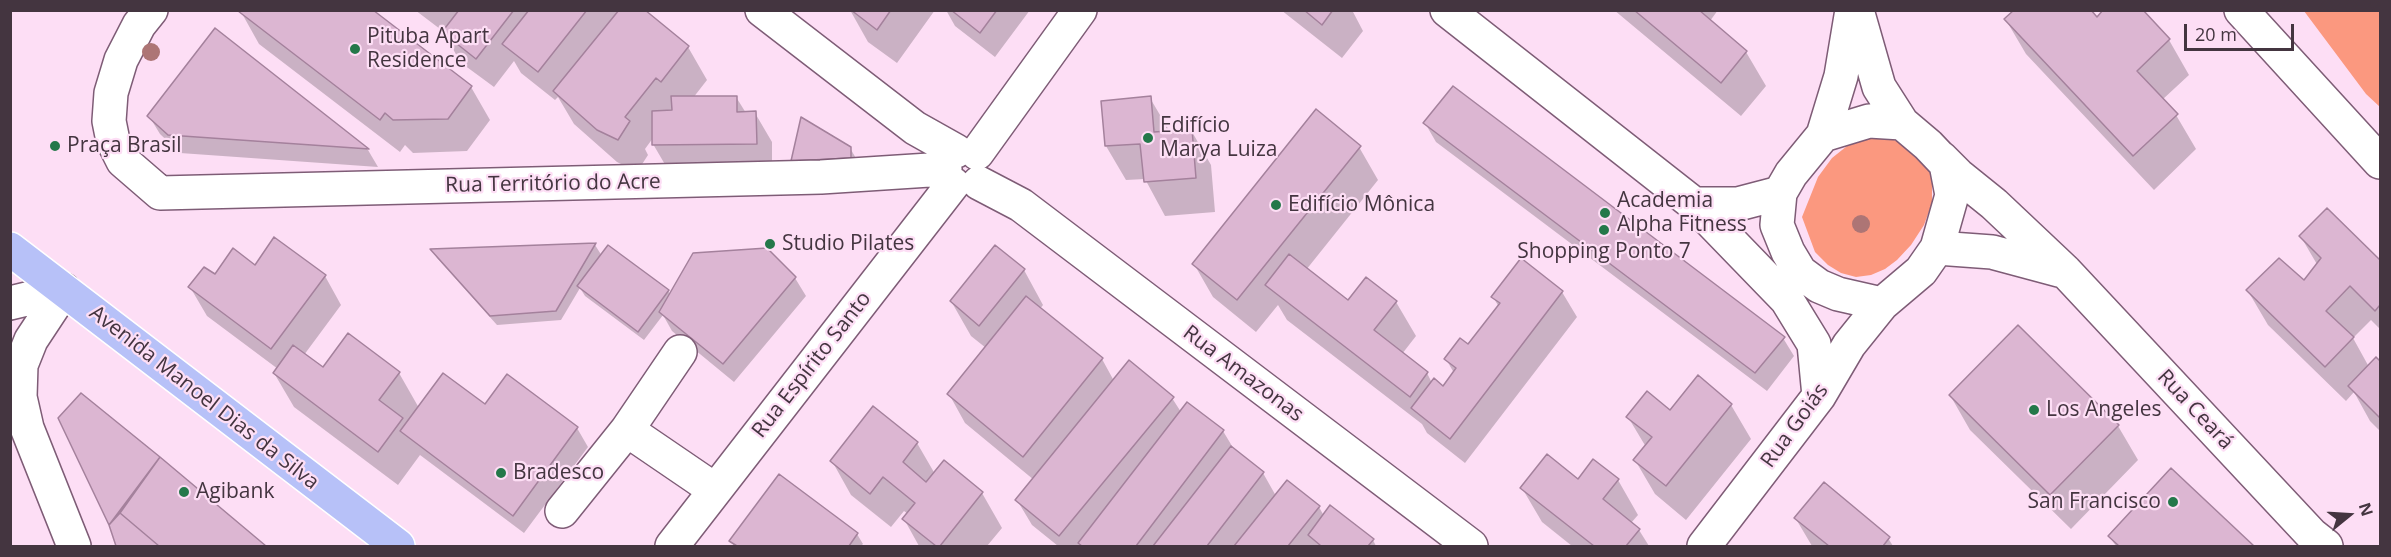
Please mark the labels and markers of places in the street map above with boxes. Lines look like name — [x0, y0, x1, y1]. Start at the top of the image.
place label: Pituba Apart Residence — [367, 24, 489, 74]
marker: Pituba Apart Residence — [348, 42, 362, 56]
place label: Edifício Marya Luiza — [1160, 113, 1277, 163]
marker: Edifício Marya Luiza — [1141, 131, 1155, 145]
place label: Praça Brasil — [67, 133, 181, 159]
marker: Praça Brasil — [48, 139, 62, 153]
place label: Academia Alpha Fitness — [1617, 188, 1747, 238]
place label: Edifício Mônica — [1288, 192, 1435, 218]
marker: Edifício Mônica — [1269, 198, 1283, 212]
marker: Academia Alpha Fitness — [1598, 206, 1612, 220]
marker: Shopping Ponto 7 — [1597, 223, 1611, 237]
place label: Studio Pilates — [782, 231, 914, 257]
marker: Studio Pilates — [763, 237, 777, 251]
place label: Shopping Ponto 7 — [1517, 239, 1691, 265]
place label: Los Angeles — [2046, 397, 2162, 423]
marker: Los Angeles — [2027, 403, 2041, 417]
place label: Bradesco — [513, 460, 604, 486]
marker: Bradesco — [494, 466, 508, 480]
place label: Agibank — [196, 479, 274, 505]
marker: Agibank — [177, 485, 191, 499]
place label: San Francisco — [2027, 489, 2161, 515]
marker: San Francisco — [2166, 495, 2180, 509]

